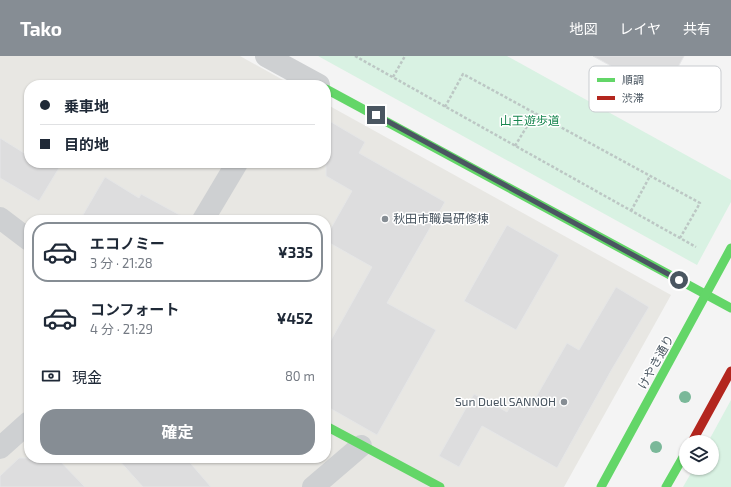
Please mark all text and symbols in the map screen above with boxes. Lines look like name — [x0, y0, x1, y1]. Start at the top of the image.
text: Tako — [20, 17, 62, 40]
text: 地図 — [569, 20, 597, 37]
text: レイヤ — [619, 20, 661, 37]
text: 共有 — [683, 20, 711, 37]
legend — [589, 66, 721, 112]
text: 順調 — [622, 73, 644, 86]
text: 渋滞 — [622, 91, 644, 104]
text: 乗車地 — [64, 97, 109, 115]
route end — [367, 106, 385, 124]
park label: 山王遊歩道 — [500, 113, 560, 127]
text: 目的地 — [64, 135, 109, 153]
place label: 秋田市職員研修棟 — [393, 211, 489, 225]
marker: 秋田市職員研修棟 — [380, 214, 390, 224]
icon: car — [42, 234, 78, 270]
text: エコノミー — [90, 234, 165, 252]
text: ¥335 — [278, 243, 313, 261]
text: 3 分 · 21:28 — [90, 255, 153, 271]
route start — [670, 271, 688, 289]
icon: car — [42, 300, 78, 336]
text: コンフォート — [90, 300, 180, 318]
text: ¥452 — [276, 309, 313, 327]
text: 4 分 · 21:29 — [90, 321, 153, 337]
street label: けやき通り — [634, 332, 676, 391]
icon: cash — [40, 365, 62, 387]
text: 現金 — [72, 368, 102, 386]
text: 80 m — [285, 368, 315, 384]
place label: Sun Duell SANNOH — [455, 394, 556, 408]
marker: Sun Duell SANNOH — [559, 397, 569, 407]
button: 確定 — [40, 409, 315, 455]
map controls — [679, 435, 719, 475]
button: layers — [679, 435, 719, 475]

